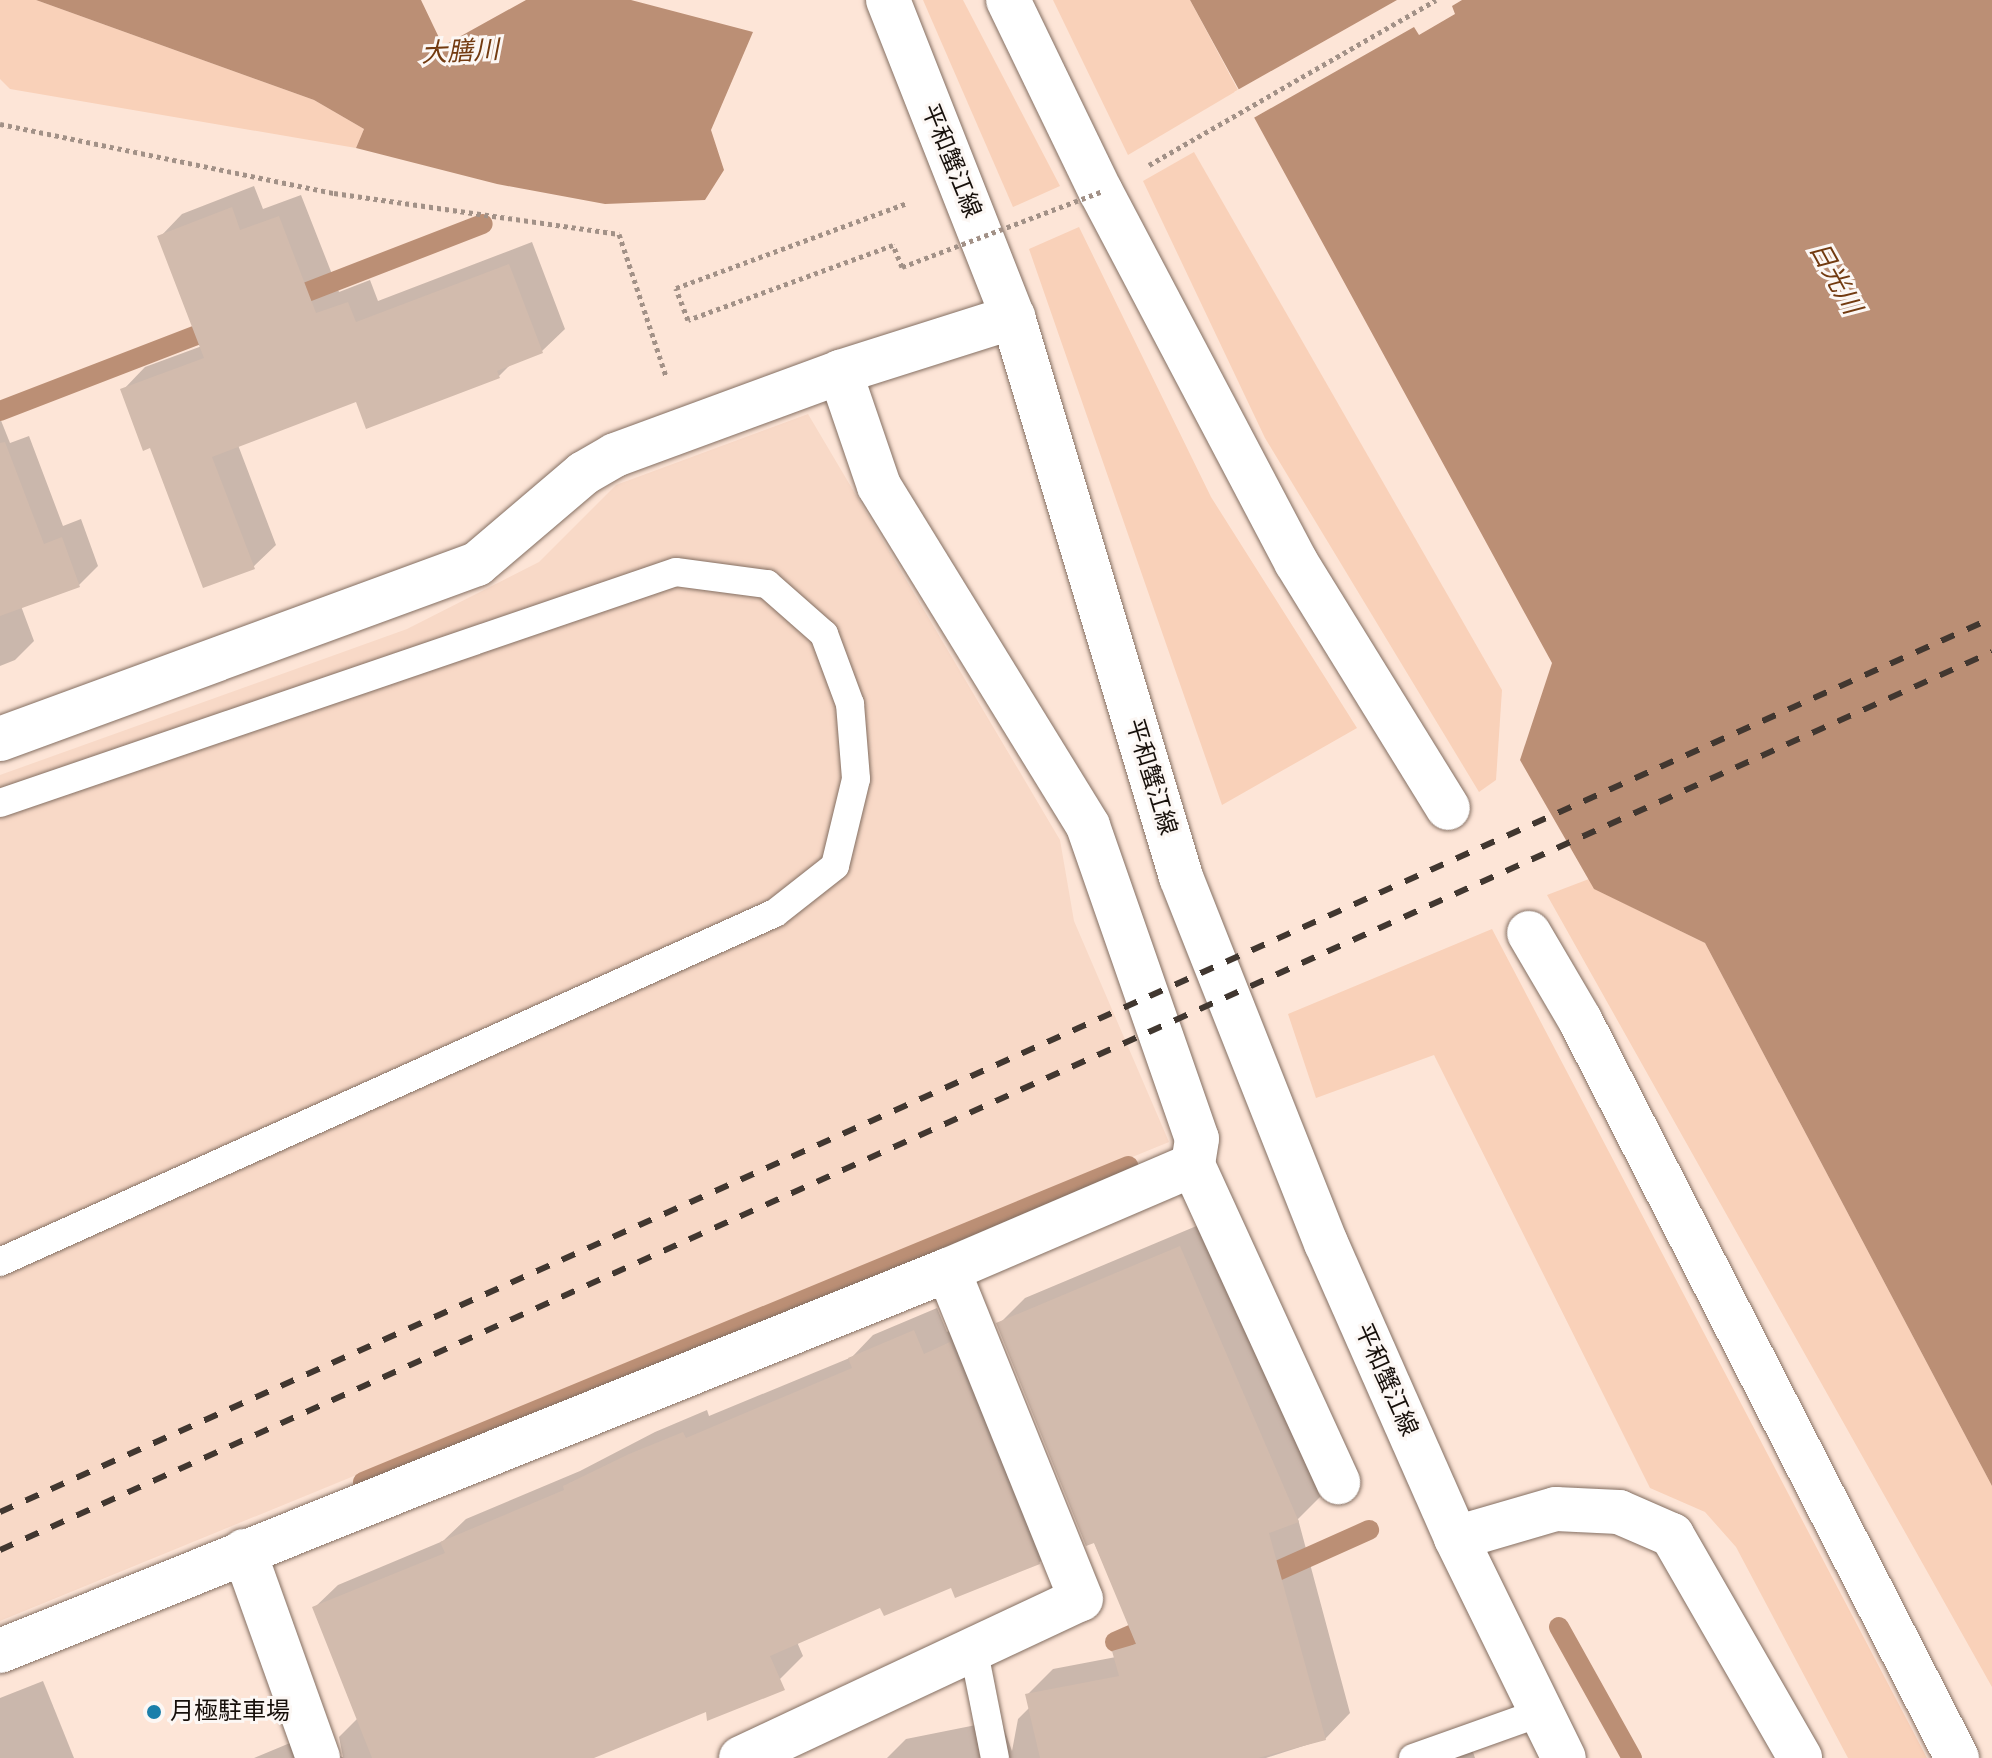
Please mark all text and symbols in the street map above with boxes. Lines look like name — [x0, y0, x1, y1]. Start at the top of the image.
water label: 大膳川 — [420, 34, 500, 70]
street label: 平和蟹江線 — [915, 100, 987, 222]
water label: 日光川 — [1802, 236, 1868, 320]
street label: 平和蟹江線 — [1120, 715, 1182, 839]
street label: 平和蟹江線 — [1348, 1319, 1424, 1441]
place label: 月極駐車場 — [170, 1698, 290, 1726]
marker: 月極駐車場 — [145, 1703, 163, 1721]

